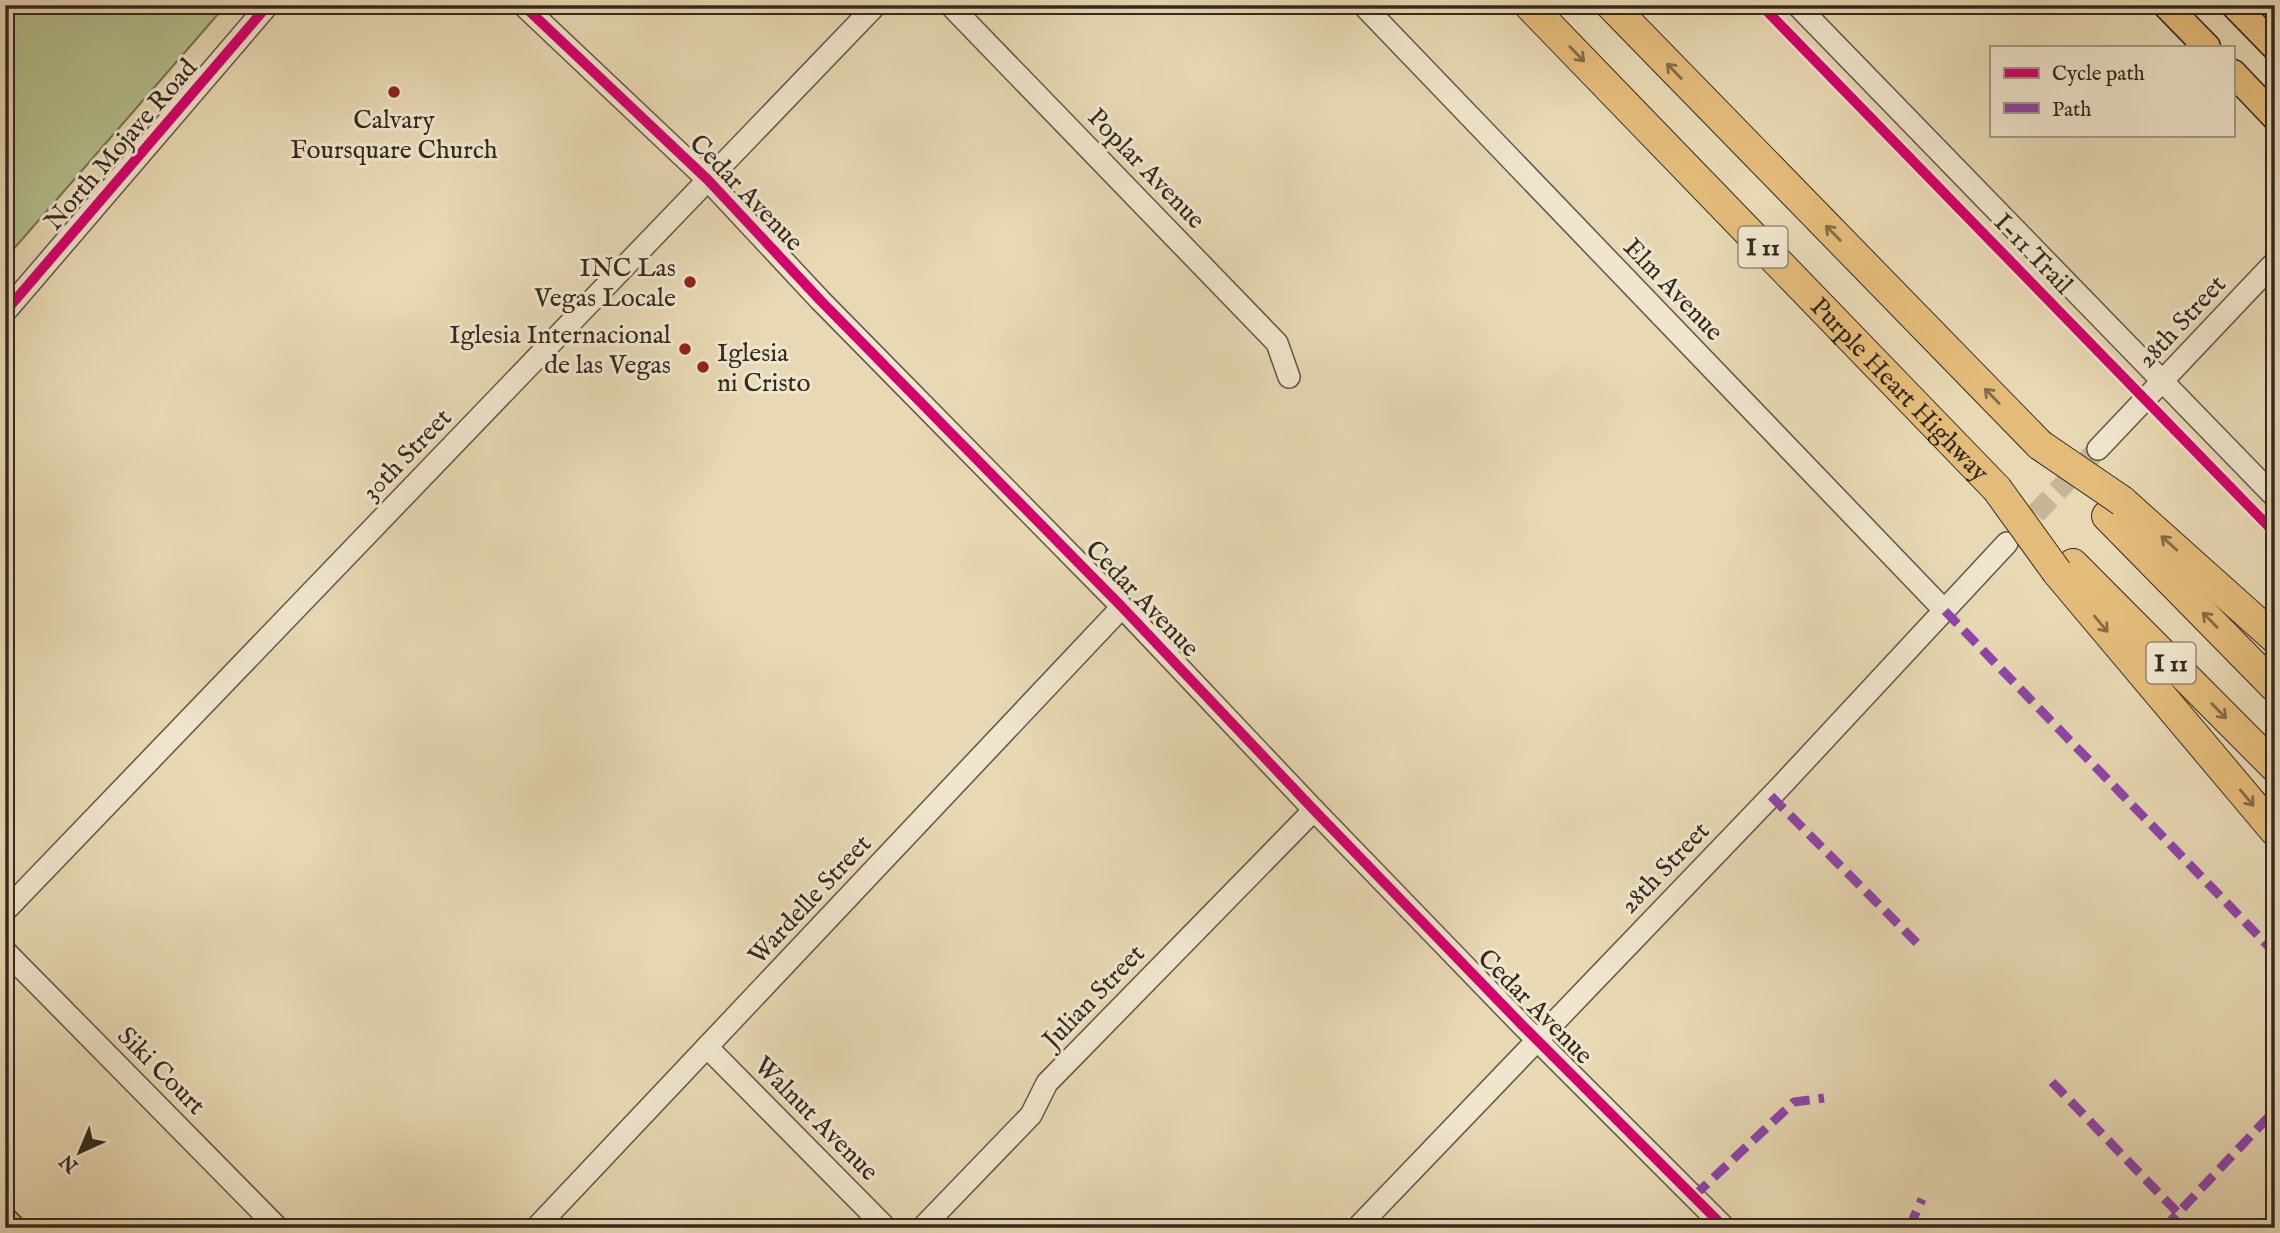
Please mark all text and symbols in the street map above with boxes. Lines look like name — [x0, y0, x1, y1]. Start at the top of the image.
one-way arrow — [1568, 45, 1585, 62]
legend — [1990, 46, 2234, 136]
street label: North Mojave Road — [38, 52, 205, 238]
text: Cycle path — [2052, 61, 2145, 88]
one-way arrow — [1666, 62, 1683, 79]
marker: Calvary Foursquare Church — [386, 84, 402, 100]
text: Path — [2052, 97, 2091, 124]
street label: Poplar Avenue — [1080, 102, 1212, 236]
place label: Calvary Foursquare Church — [290, 104, 498, 167]
street label: Cedar Avenue — [682, 128, 810, 259]
street label: I-11 Trail — [1986, 207, 2080, 302]
one-way arrow — [1825, 225, 1842, 242]
road number: I 11 — [1738, 226, 1788, 268]
street label: Elm Avenue — [1616, 232, 1730, 348]
place label: INC Las Vegas Locale — [533, 252, 676, 315]
street label: 28th Street — [2131, 269, 2234, 375]
marker: INC Las Vegas Locale — [682, 274, 698, 290]
street label: Purple Heart Highway — [1803, 291, 1996, 489]
place label: Iglesia Internacional de las Vegas — [449, 319, 672, 382]
place label: Iglesia ni Cristo — [717, 337, 810, 400]
marker: Iglesia Internacional de las Vegas — [677, 341, 693, 357]
marker: Iglesia ni Cristo — [695, 359, 711, 375]
one-way arrow — [1983, 388, 2000, 405]
street label: 30th Street — [355, 402, 459, 508]
street label: Cedar Avenue — [1078, 534, 1206, 665]
one-way arrow — [2161, 535, 2178, 552]
one-way arrow — [2201, 612, 2218, 629]
one-way arrow — [2093, 615, 2109, 633]
road number: I 11 — [2146, 642, 2196, 684]
one-way arrow — [2211, 703, 2228, 720]
one-way arrow — [2239, 789, 2255, 807]
street label: 28th Street — [1613, 815, 1717, 921]
street label: Wardelle Street — [741, 828, 879, 972]
street label: Julian Street — [1034, 938, 1152, 1058]
street label: Cedar Avenue — [1470, 942, 1600, 1072]
street label: Siki Court — [110, 1020, 212, 1122]
street label: Walnut Avenue — [747, 1050, 885, 1188]
north arrow — [46, 1118, 116, 1188]
text: N — [55, 1148, 85, 1178]

